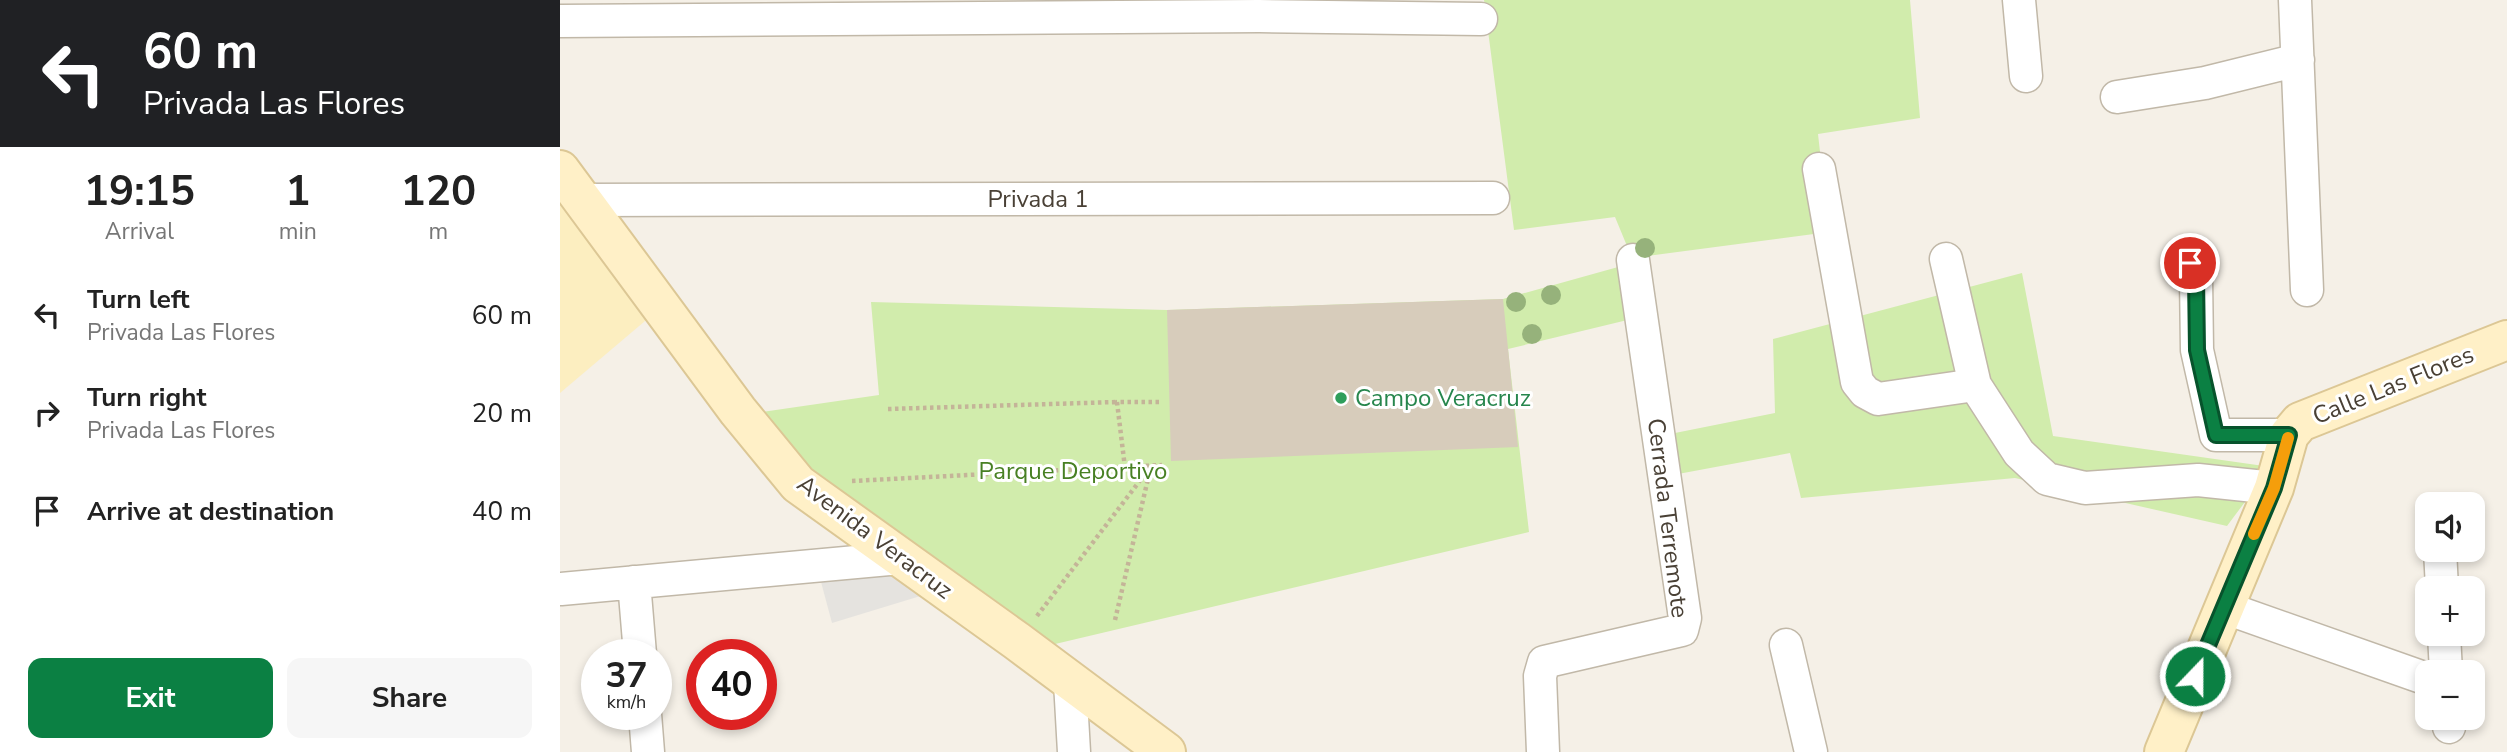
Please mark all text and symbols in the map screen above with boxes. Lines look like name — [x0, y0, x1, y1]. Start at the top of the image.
text: 60 m — [143, 18, 258, 85]
icon: left — [28, 28, 119, 119]
text: Privada Las Flores — [143, 82, 405, 125]
text: 19:15 — [84, 163, 195, 220]
text: 1 — [285, 163, 310, 220]
text: 120 — [401, 163, 476, 220]
street label: Privada 1 — [987, 183, 1089, 215]
text: Arrival — [105, 216, 174, 247]
text: min — [279, 216, 317, 247]
text: m — [429, 216, 448, 247]
pin — [2160, 233, 2220, 293]
icon: arrive — [2171, 244, 2209, 282]
text: Turn left — [87, 282, 190, 317]
icon: left — [28, 296, 66, 334]
text: 60 m — [472, 298, 532, 333]
text: Privada Las Flores — [87, 317, 275, 348]
street label: Calle Las Flores — [2308, 338, 2478, 432]
text: Turn right — [87, 380, 206, 415]
place label: Campo Veracruz — [1355, 382, 1531, 414]
marker: Campo Veracruz — [1333, 390, 1349, 406]
icon: right — [28, 394, 66, 432]
text: 20 m — [472, 396, 532, 431]
text: Privada Las Flores — [87, 415, 275, 446]
street label: Cerrada Terremote — [1640, 416, 1696, 620]
park label: Parque Deportivo — [979, 455, 1167, 487]
street label: Avenida Veracruz — [791, 468, 959, 606]
icon: arrive — [28, 492, 66, 530]
map controls — [2415, 492, 2485, 730]
button: sound — [2415, 492, 2485, 562]
text: Arrive at destination — [87, 494, 334, 529]
text: 40 m — [472, 494, 532, 529]
button: + — [2415, 576, 2485, 646]
speed limit sign: 40 — [686, 639, 777, 730]
position arrow — [2158, 639, 2232, 713]
text: 37 — [605, 652, 648, 699]
button: Exit — [28, 658, 273, 738]
button: Share — [287, 658, 532, 738]
button: − — [2415, 660, 2485, 730]
text: km/h — [607, 690, 646, 714]

